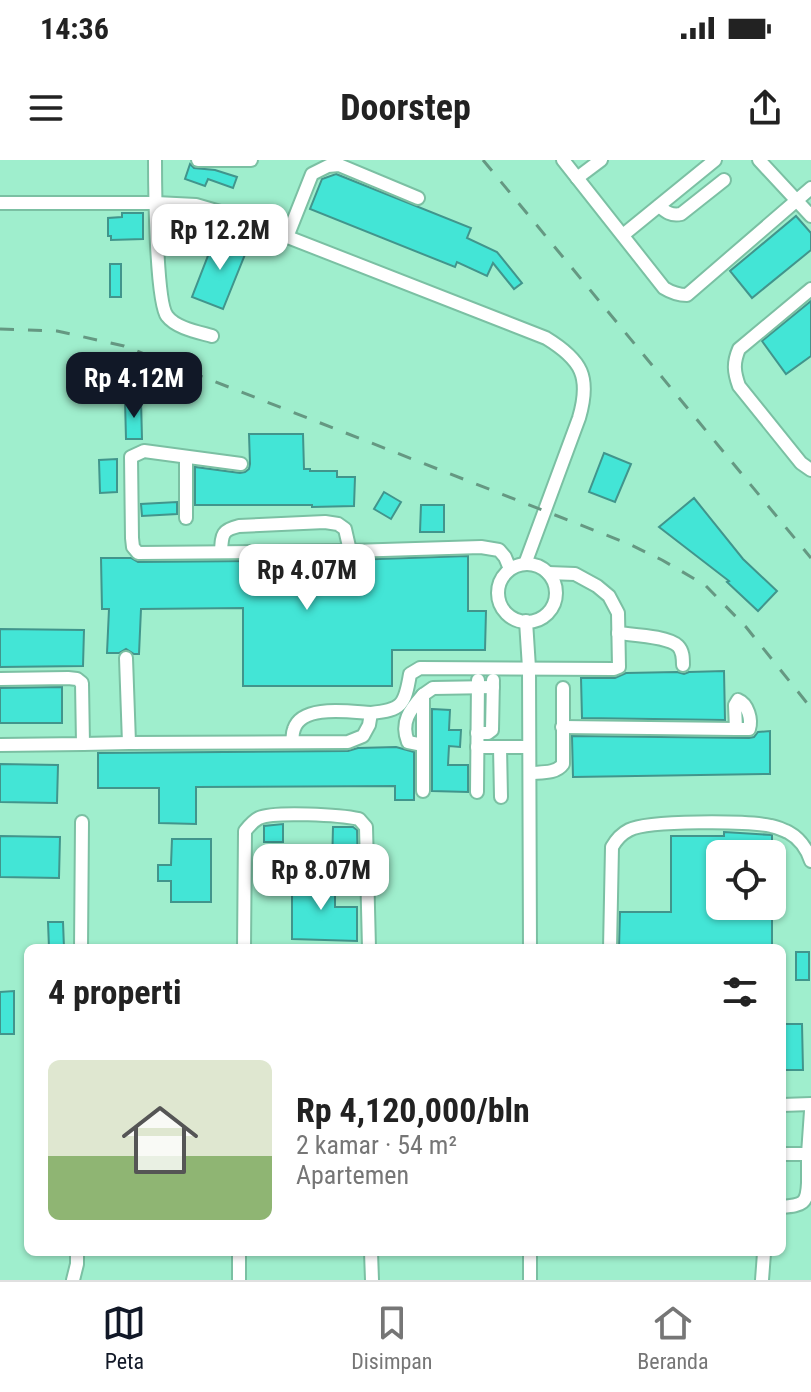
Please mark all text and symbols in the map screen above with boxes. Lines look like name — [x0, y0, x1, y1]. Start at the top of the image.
text: 14:36 — [40, 11, 109, 46]
icon: menu — [24, 86, 68, 130]
icon: share — [743, 86, 787, 130]
text: Doorstep — [340, 87, 471, 129]
pin: Rp 12.2M — [137, 204, 303, 272]
text: Rp 12.2M — [170, 215, 270, 245]
pin: Rp 4.12M — [51, 352, 217, 420]
text: Rp 4.12M — [84, 363, 184, 393]
pin: Rp 4.07M — [224, 544, 390, 612]
text: Rp 4.07M — [257, 555, 357, 585]
map controls — [706, 840, 786, 920]
button: locate — [706, 840, 786, 920]
pin: Rp 8.07M — [238, 844, 404, 912]
text: Rp 8.07M — [271, 855, 371, 885]
icon: filters — [718, 970, 762, 1014]
text: 4 properti — [48, 972, 182, 1012]
text: Rp 4,120,000/bln — [296, 1090, 530, 1130]
icon: home — [112, 1092, 208, 1188]
text: 2 kamar · 54 m² — [296, 1130, 457, 1160]
text: Apartemen — [296, 1160, 409, 1190]
tab: Peta — [102, 1301, 146, 1374]
tab: Disimpan — [351, 1301, 433, 1374]
tab: Beranda — [637, 1301, 709, 1374]

